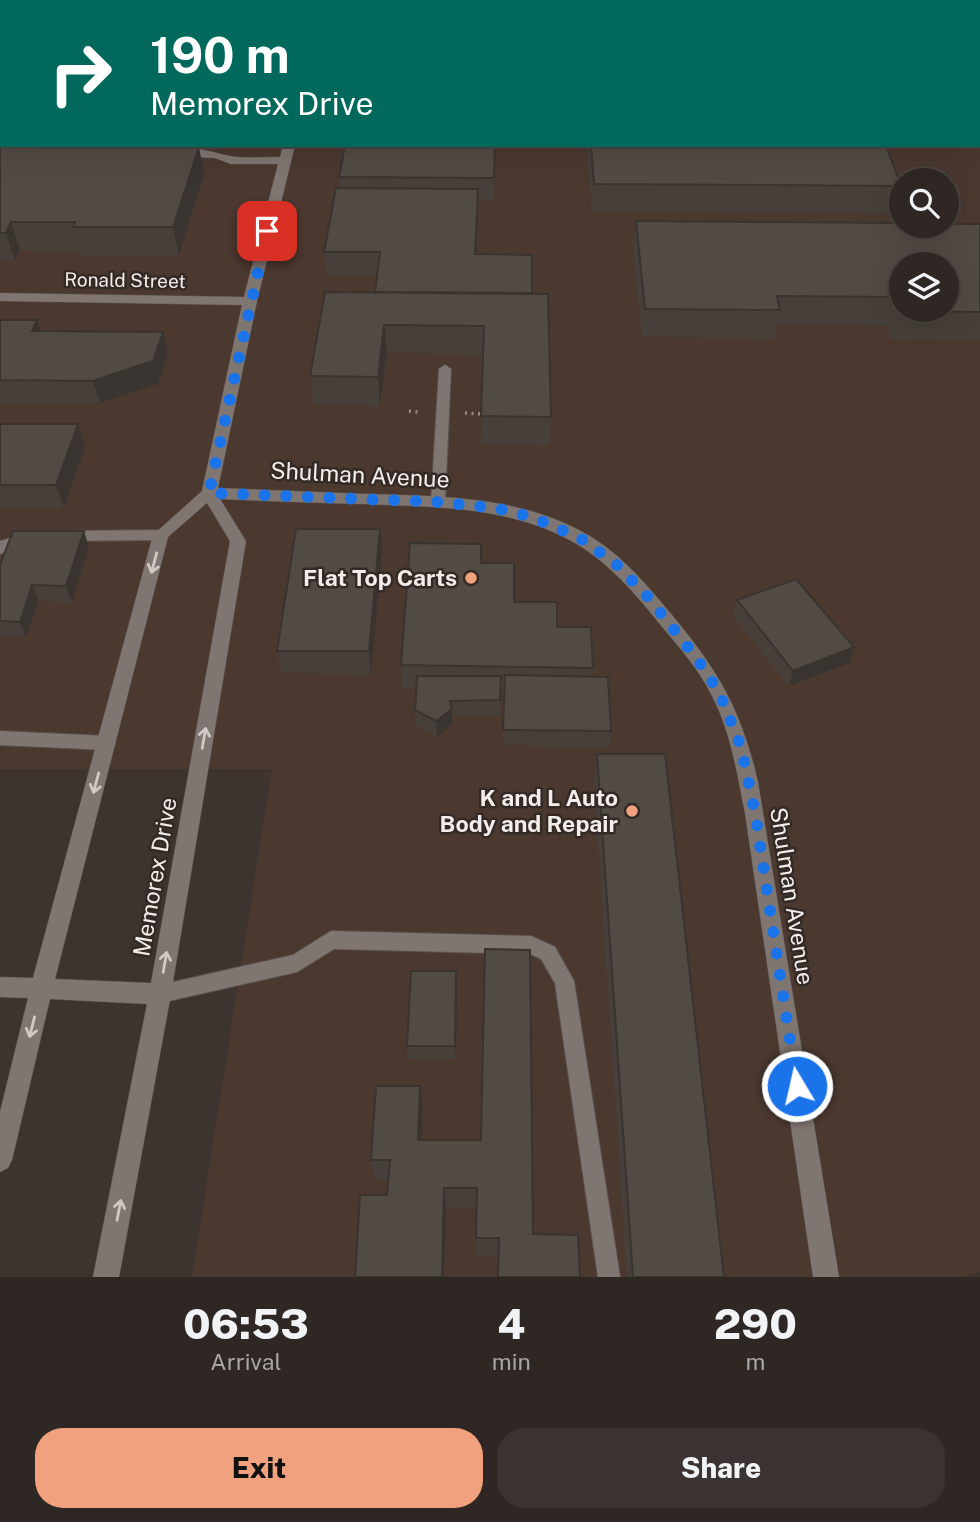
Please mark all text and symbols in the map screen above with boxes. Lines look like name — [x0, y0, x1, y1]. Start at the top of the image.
text: 190 m — [150, 26, 290, 84]
icon: right — [35, 28, 126, 119]
text: Memorex Drive — [150, 85, 374, 122]
map controls — [889, 168, 959, 322]
button: search — [889, 168, 959, 238]
pin — [237, 201, 297, 261]
icon: arrive — [248, 212, 286, 250]
button: layers — [889, 252, 959, 322]
street label: Ronald Street — [64, 268, 186, 292]
street label: Shulman Avenue — [270, 456, 450, 493]
one-way arrow — [147, 552, 160, 574]
place label: Flat Top Carts — [303, 564, 457, 591]
marker: Flat Top Carts — [463, 570, 479, 586]
one-way arrow — [198, 727, 211, 750]
one-way arrow — [89, 772, 102, 794]
place label: K and L Auto Body and Repair — [440, 784, 618, 837]
street label: Memorex Drive — [127, 795, 182, 958]
marker: K and L Auto Body and Repair — [624, 803, 640, 819]
street label: Shulman Avenue — [765, 805, 820, 987]
one-way arrow — [159, 951, 173, 974]
one-way arrow — [25, 1015, 38, 1038]
position arrow — [760, 1049, 834, 1123]
one-way arrow — [113, 1199, 126, 1222]
text: 06:53 — [183, 1299, 309, 1348]
text: 4 — [497, 1299, 525, 1348]
text: 290 — [714, 1299, 797, 1348]
text: Arrival — [210, 1348, 281, 1375]
text: min — [492, 1348, 531, 1375]
text: m — [745, 1348, 765, 1375]
button: Exit — [35, 1428, 483, 1508]
button: Share — [497, 1428, 945, 1508]

